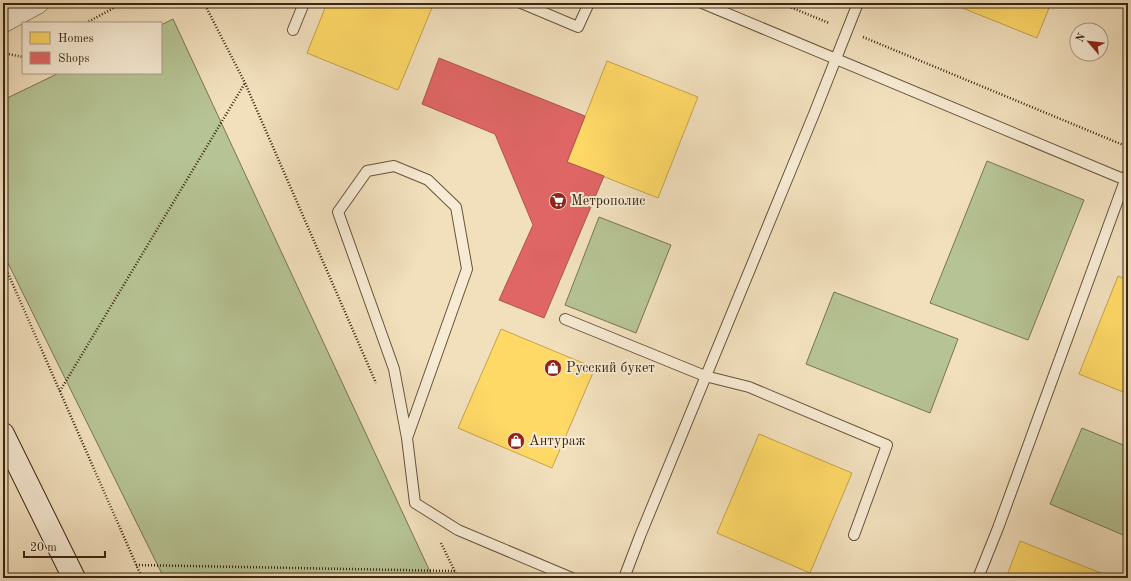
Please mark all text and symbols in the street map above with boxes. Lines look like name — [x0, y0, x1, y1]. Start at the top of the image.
legend — [22, 22, 162, 74]
north arrow — [1069, 22, 1109, 62]
text: N — [1075, 31, 1089, 44]
text: Homes — [58, 33, 94, 45]
text: Shops — [58, 53, 89, 65]
supermarket icon: Метрополис — [548, 191, 568, 211]
place label: Метрополис — [571, 194, 645, 208]
shop icon: Русский букет — [543, 358, 563, 378]
place label: Русский букет — [566, 361, 655, 375]
shop icon: Антураж — [506, 431, 526, 451]
place label: Антураж — [529, 434, 586, 448]
scale bar — [24, 533, 105, 559]
text: 20 m — [30, 542, 57, 554]

